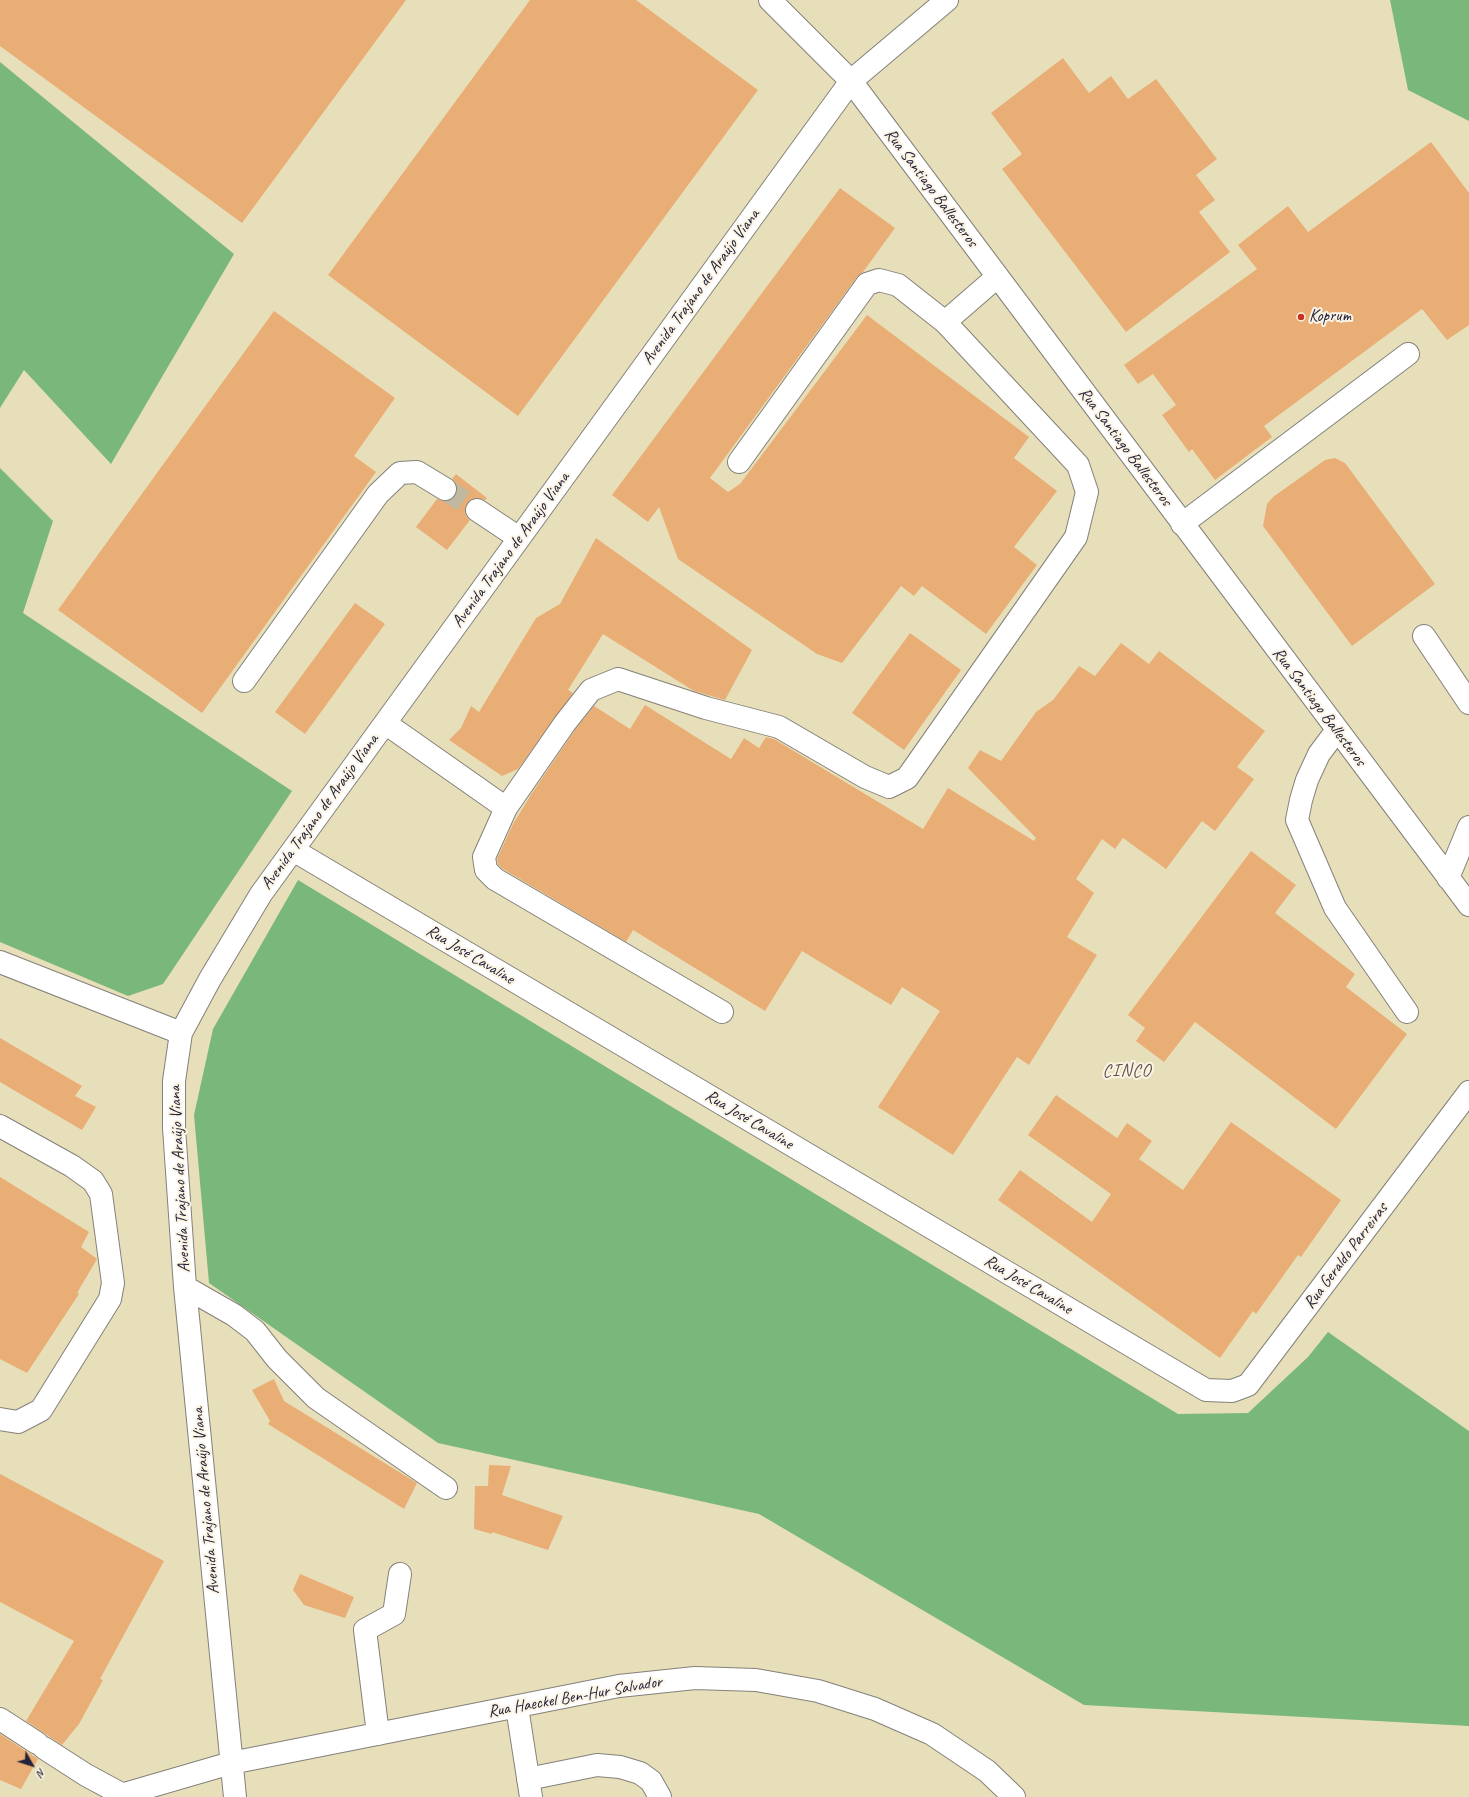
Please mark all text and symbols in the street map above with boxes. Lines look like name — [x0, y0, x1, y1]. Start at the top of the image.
street label: Rua Santiago Ballesteros — [880, 125, 982, 251]
street label: Avenida Trajano de Araújo Viana — [638, 205, 764, 369]
place label: Koprum — [1309, 307, 1351, 327]
marker: Koprum — [1296, 312, 1306, 322]
street label: Rua Santiago Ballesteros — [1074, 384, 1176, 510]
street label: Avenida Trajano de Araújo Viana — [448, 468, 574, 632]
street label: Rua Santiago Ballesteros — [1268, 644, 1370, 770]
street label: Avenida Trajano de Araújo Viana — [257, 730, 383, 894]
street label: Rua José Cavaline — [422, 921, 518, 989]
district label: CINCO — [1103, 1060, 1151, 1082]
street label: Avenida Trajano de Araújo Viana — [165, 1085, 195, 1273]
street label: Rua José Cavaline — [701, 1086, 797, 1154]
street label: Rua Geraldo Parreiras — [1300, 1199, 1392, 1313]
street label: Rua José Cavaline — [980, 1251, 1076, 1319]
street label: Avenida Trajano de Araújo Viana — [188, 1407, 224, 1595]
street label: Rua Haeckel Ben-Hur Salvador — [486, 1672, 664, 1722]
north arrow — [12, 1745, 52, 1785]
text: N — [34, 1765, 49, 1780]

